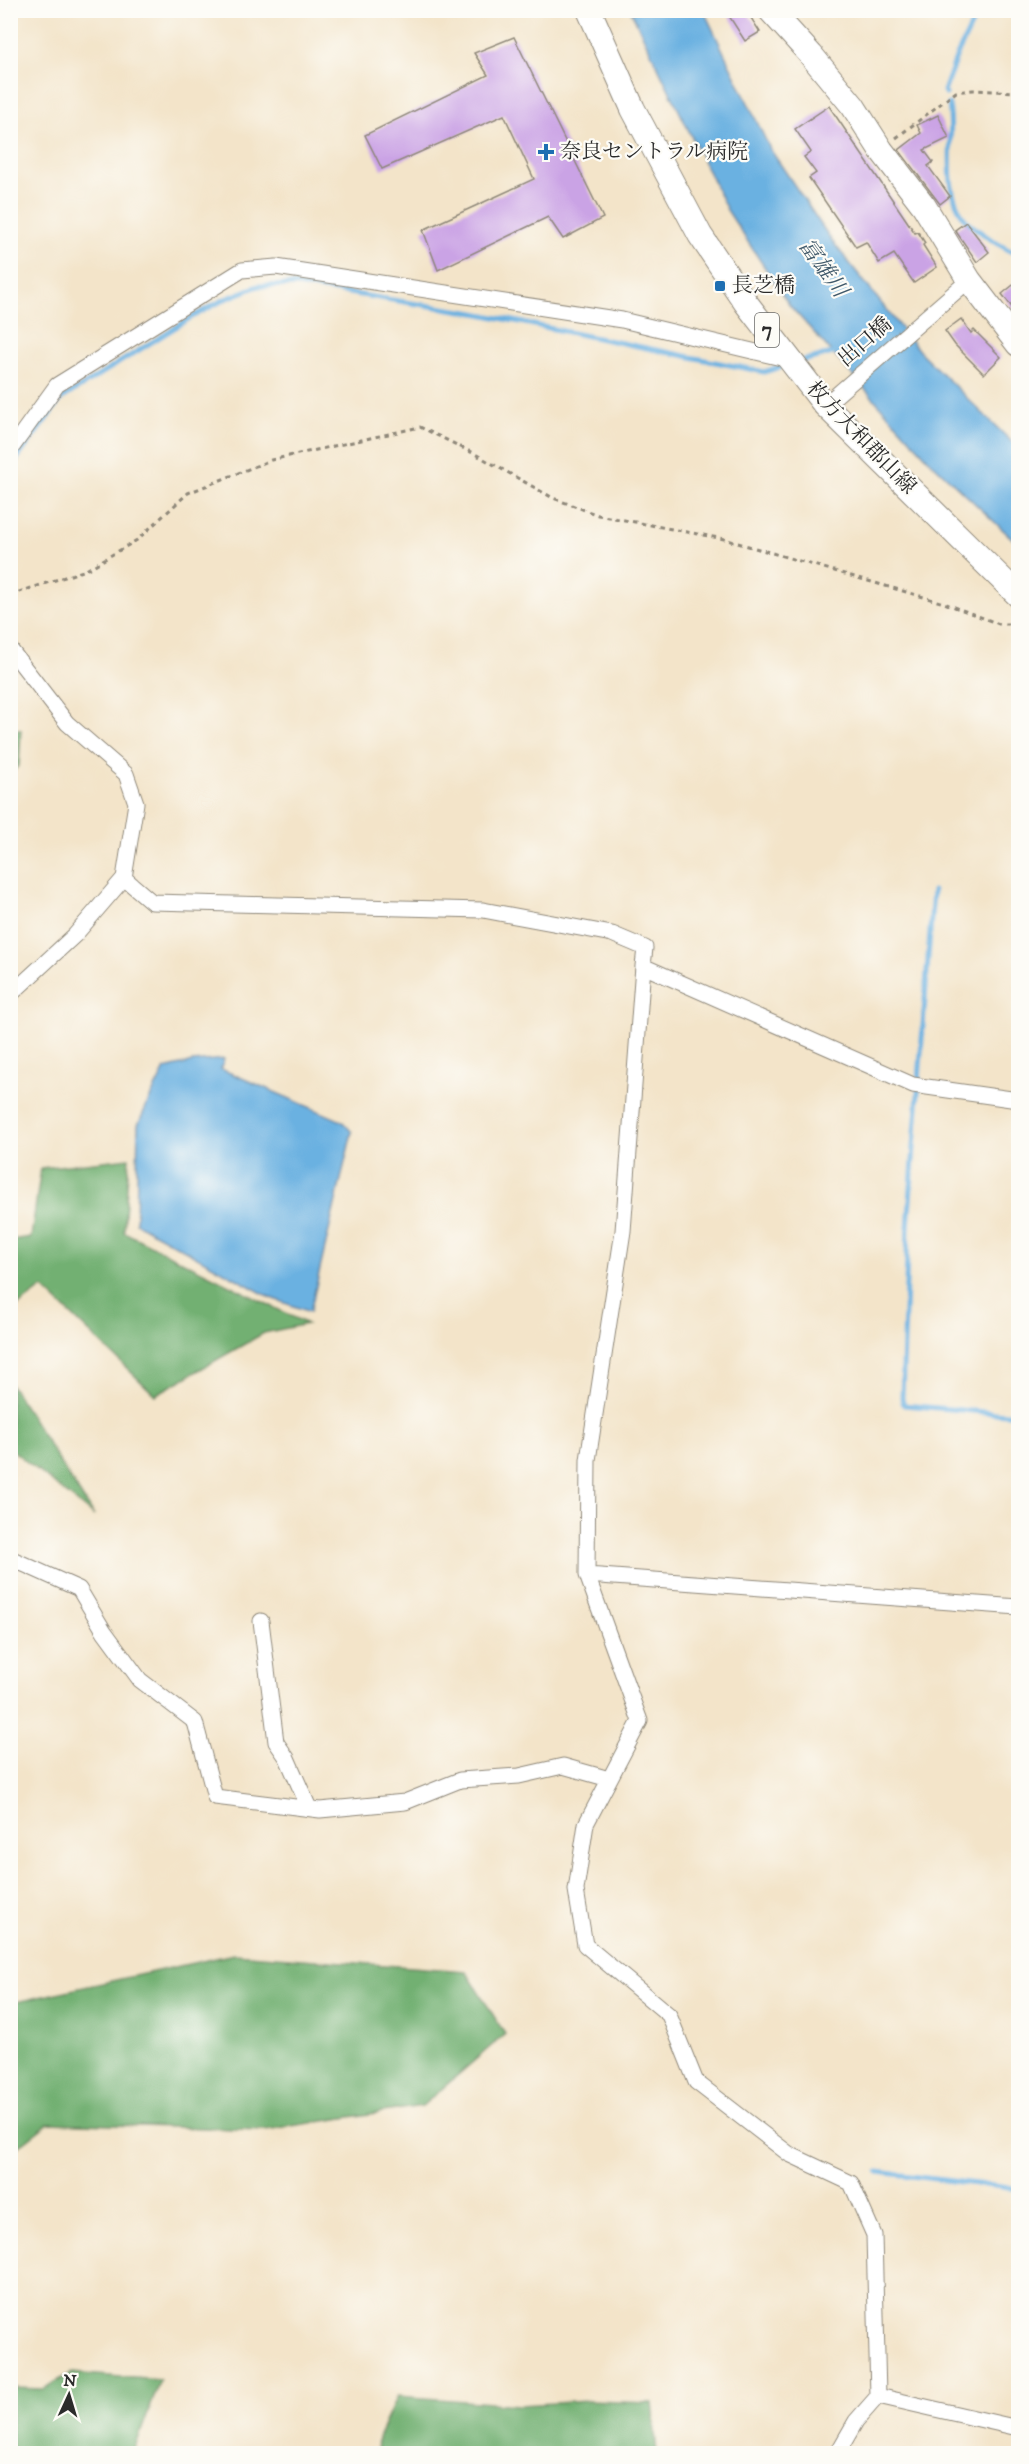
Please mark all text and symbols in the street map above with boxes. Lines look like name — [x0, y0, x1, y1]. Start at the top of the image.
place label: 奈良セントラル病院 — [560, 139, 748, 165]
marker: 奈良セントラル病院 — [537, 143, 555, 161]
water label: 富雄川 — [793, 233, 854, 304]
place label: 長芝橋 — [732, 273, 795, 299]
marker: 長芝橋 — [713, 279, 727, 293]
street label: 出口橋 — [833, 312, 897, 372]
road number: 7 — [755, 313, 779, 347]
street label: 枚方大和郡山線 — [801, 376, 921, 500]
north arrow — [39, 2365, 99, 2425]
text: N — [63, 2371, 77, 2391]

